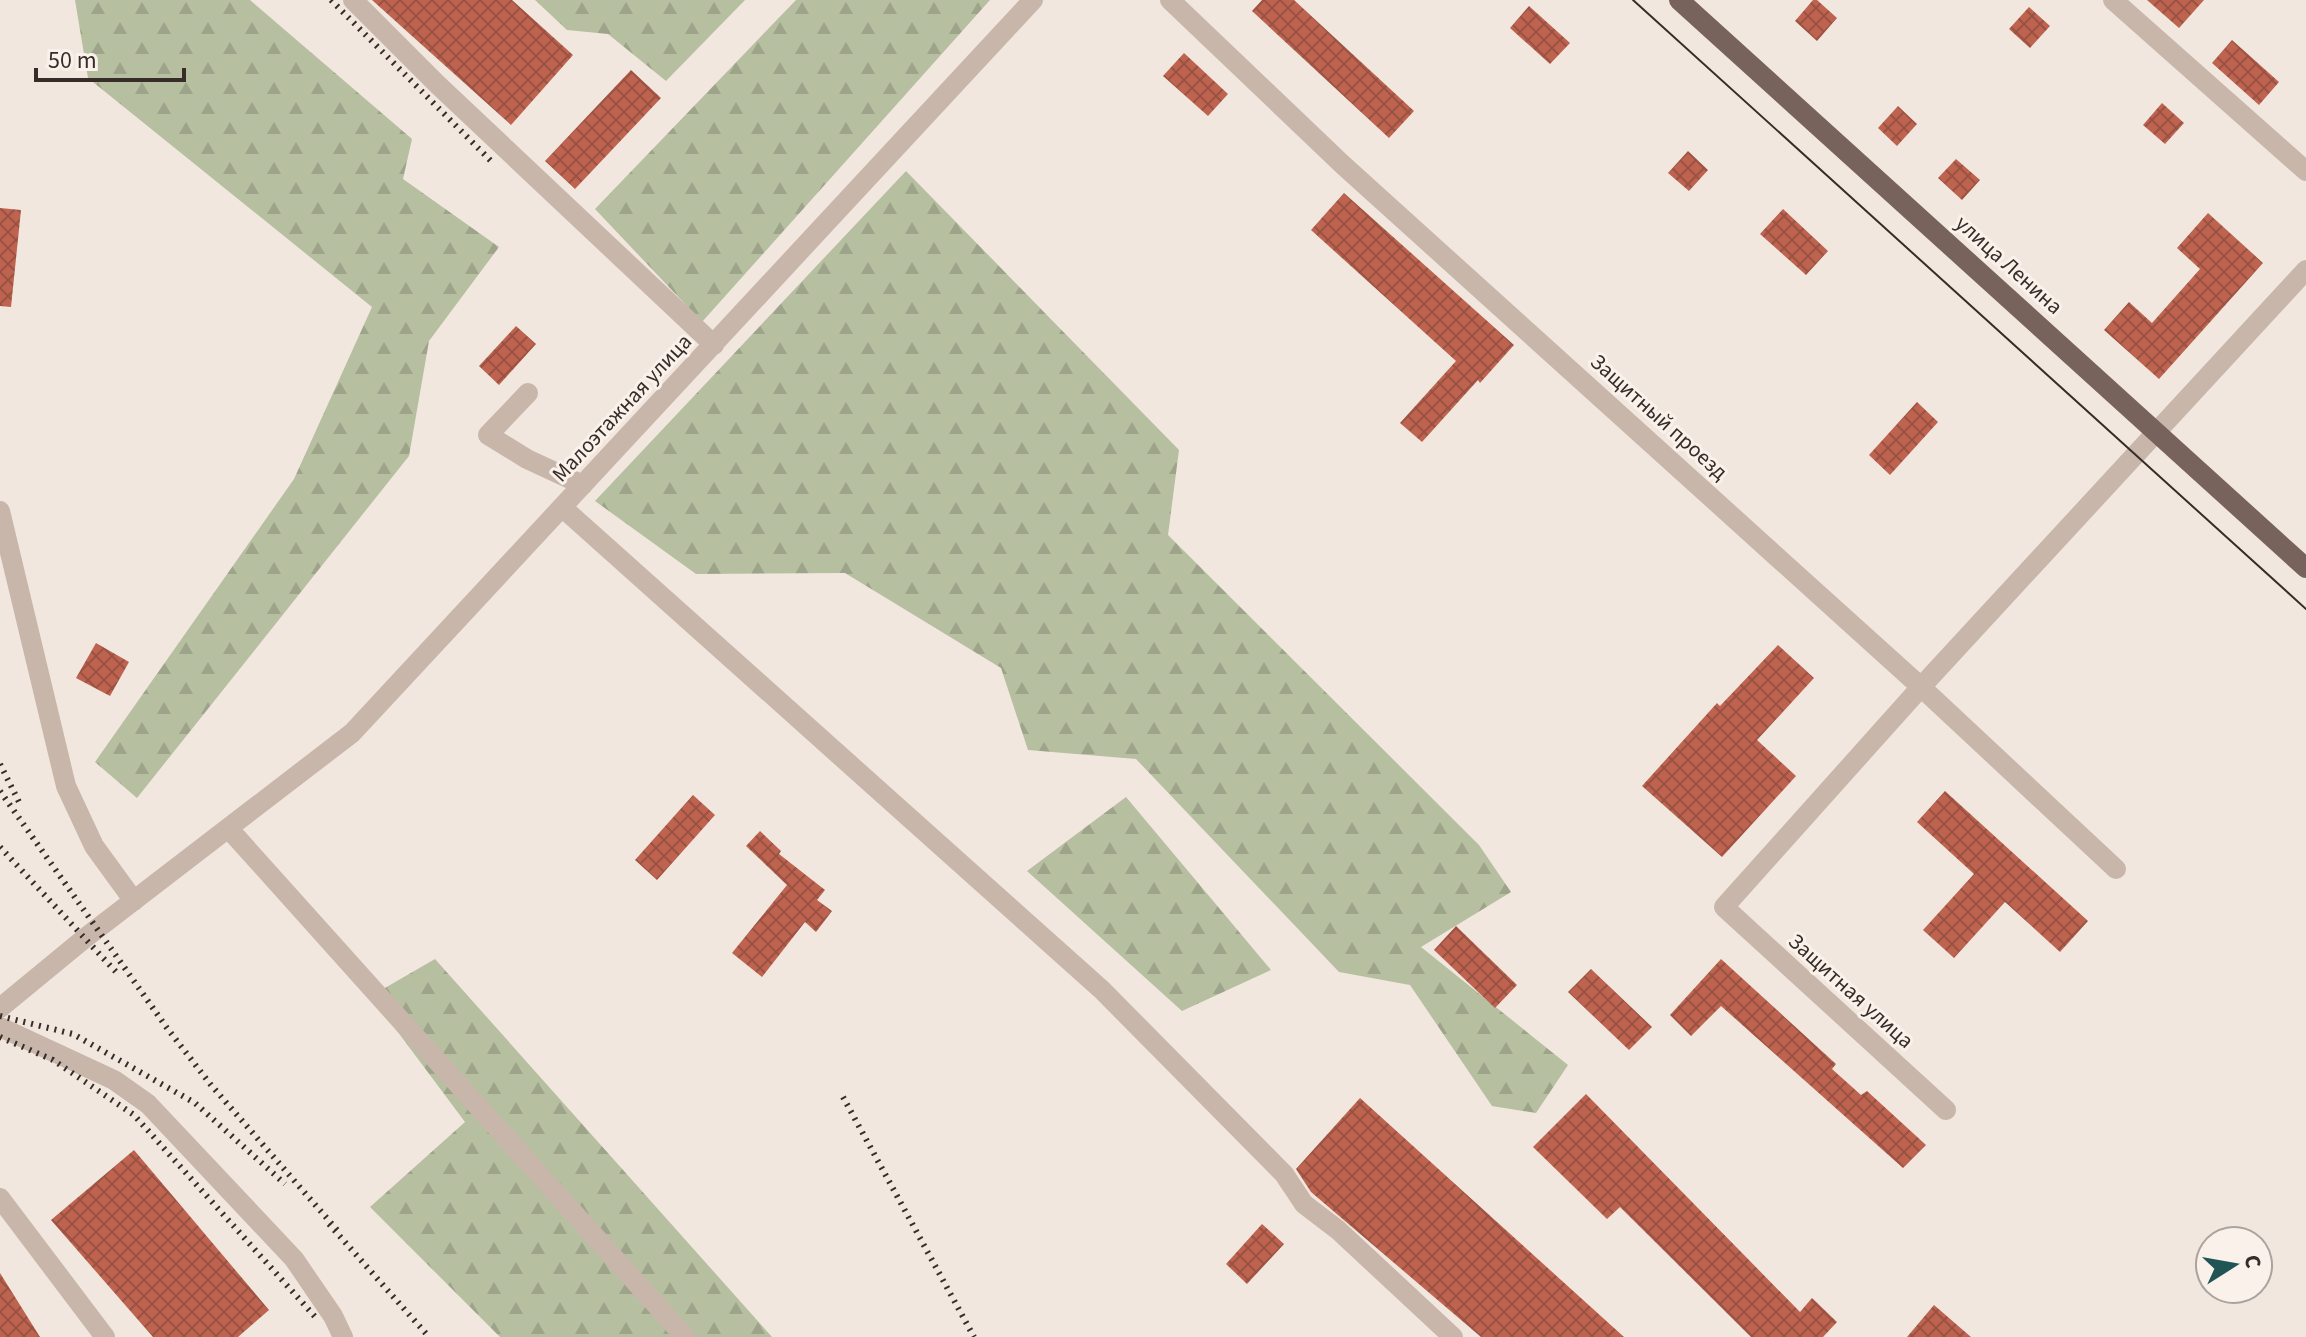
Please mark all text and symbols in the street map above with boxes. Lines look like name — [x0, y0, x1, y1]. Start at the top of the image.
scale bar — [36, 32, 184, 82]
text: 50 m — [48, 43, 97, 78]
street label: улица Ленина — [1948, 208, 2070, 322]
street label: Малоэтажная улица — [545, 327, 699, 489]
street label: Защитный проезд — [1583, 346, 1735, 488]
street label: Защитная улица — [1781, 926, 1921, 1056]
north arrow — [2194, 1225, 2274, 1305]
text: С — [2236, 1252, 2270, 1271]

